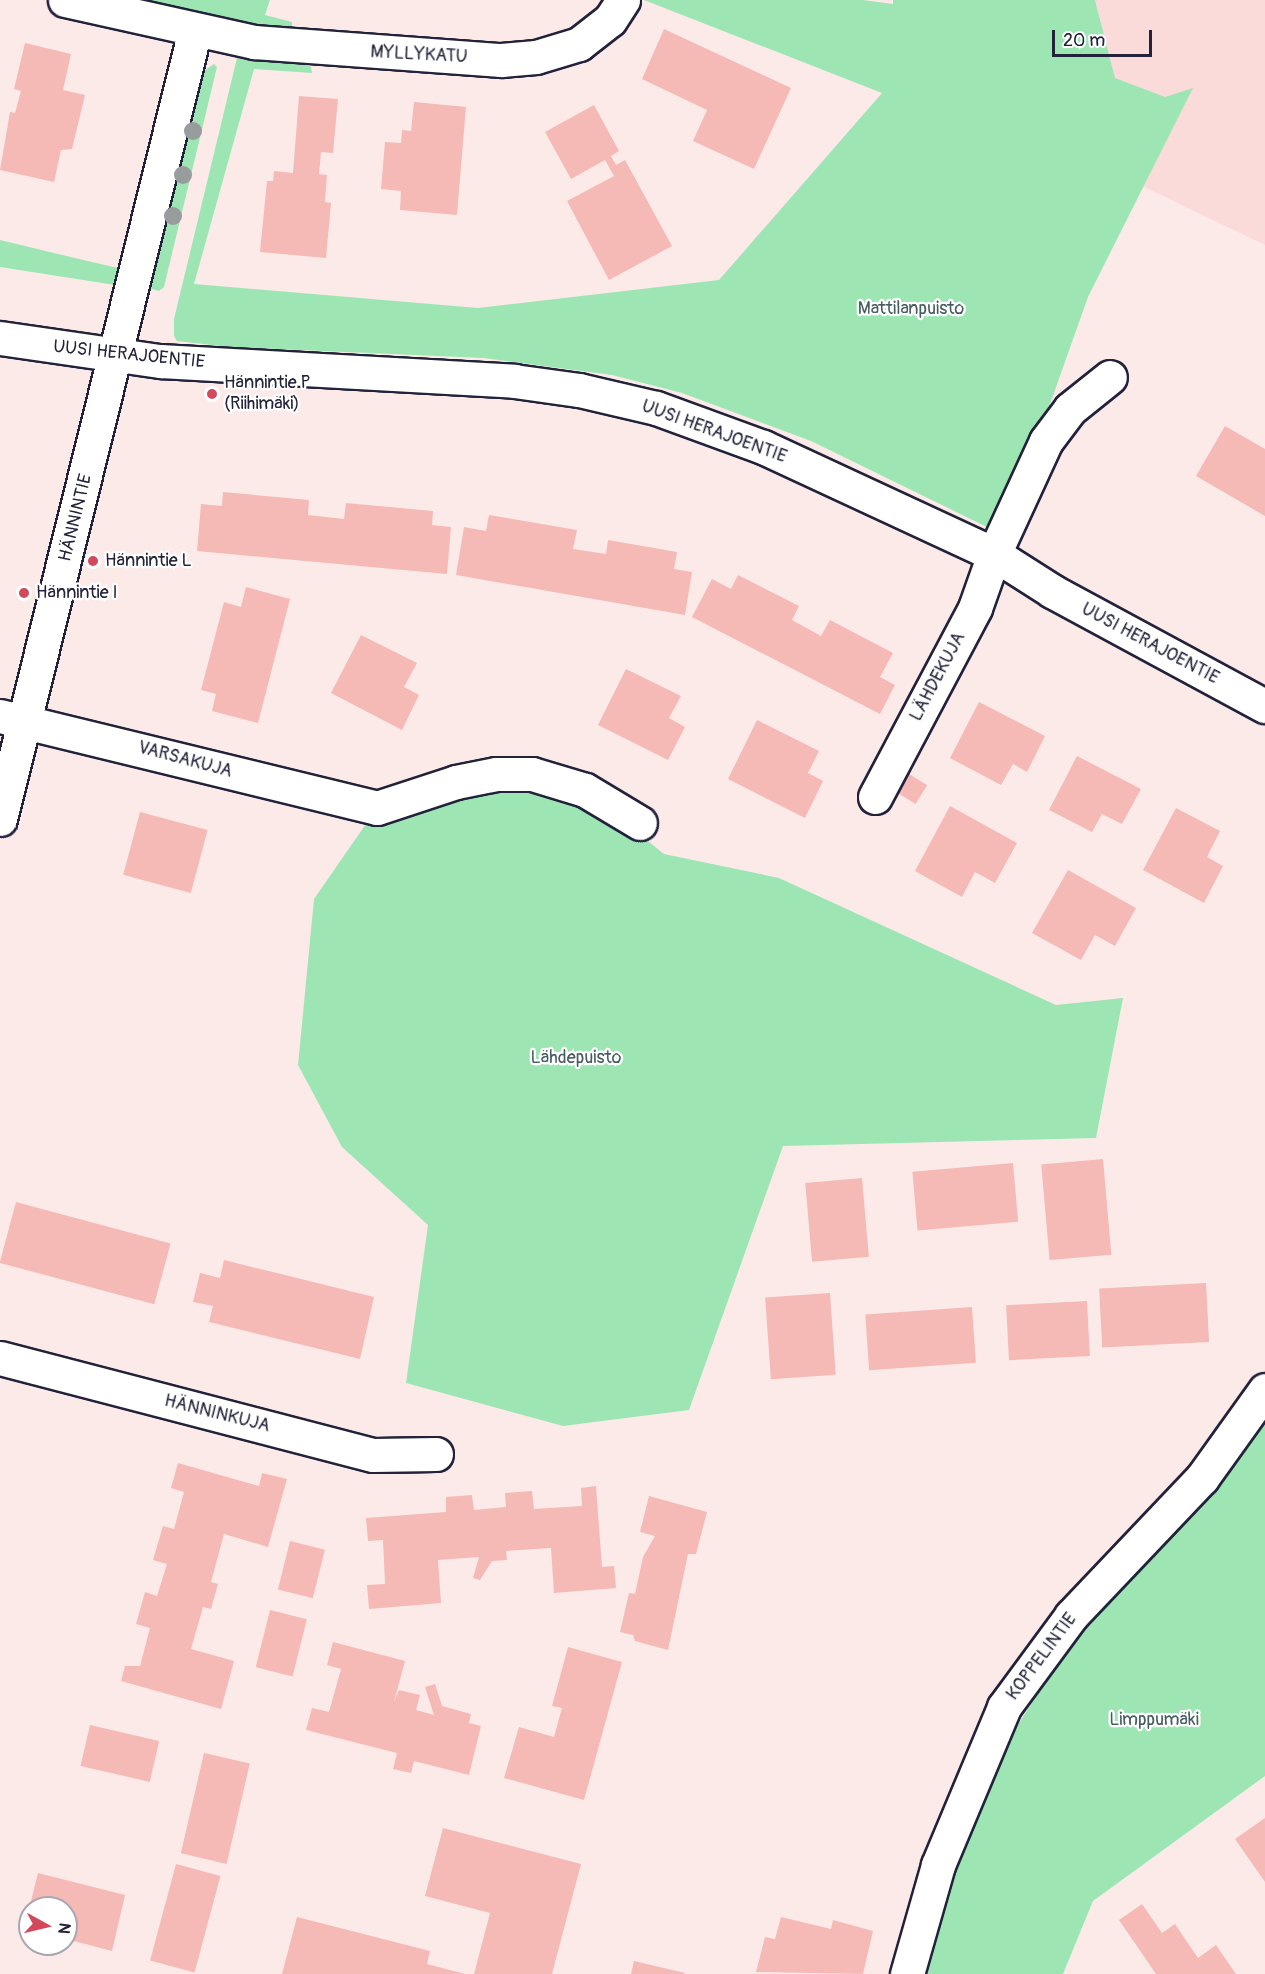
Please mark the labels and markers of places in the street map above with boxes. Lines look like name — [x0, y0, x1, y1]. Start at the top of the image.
place label: Hännintie P (Riihimäki) — [224, 373, 311, 416]
marker: Hännintie P (Riihimäki) — [205, 387, 219, 401]
place label: Hännintie L — [105, 550, 192, 572]
marker: Hännintie L — [86, 554, 100, 568]
place label: Hännintie I — [36, 582, 118, 604]
marker: Hännintie I — [17, 586, 31, 600]

